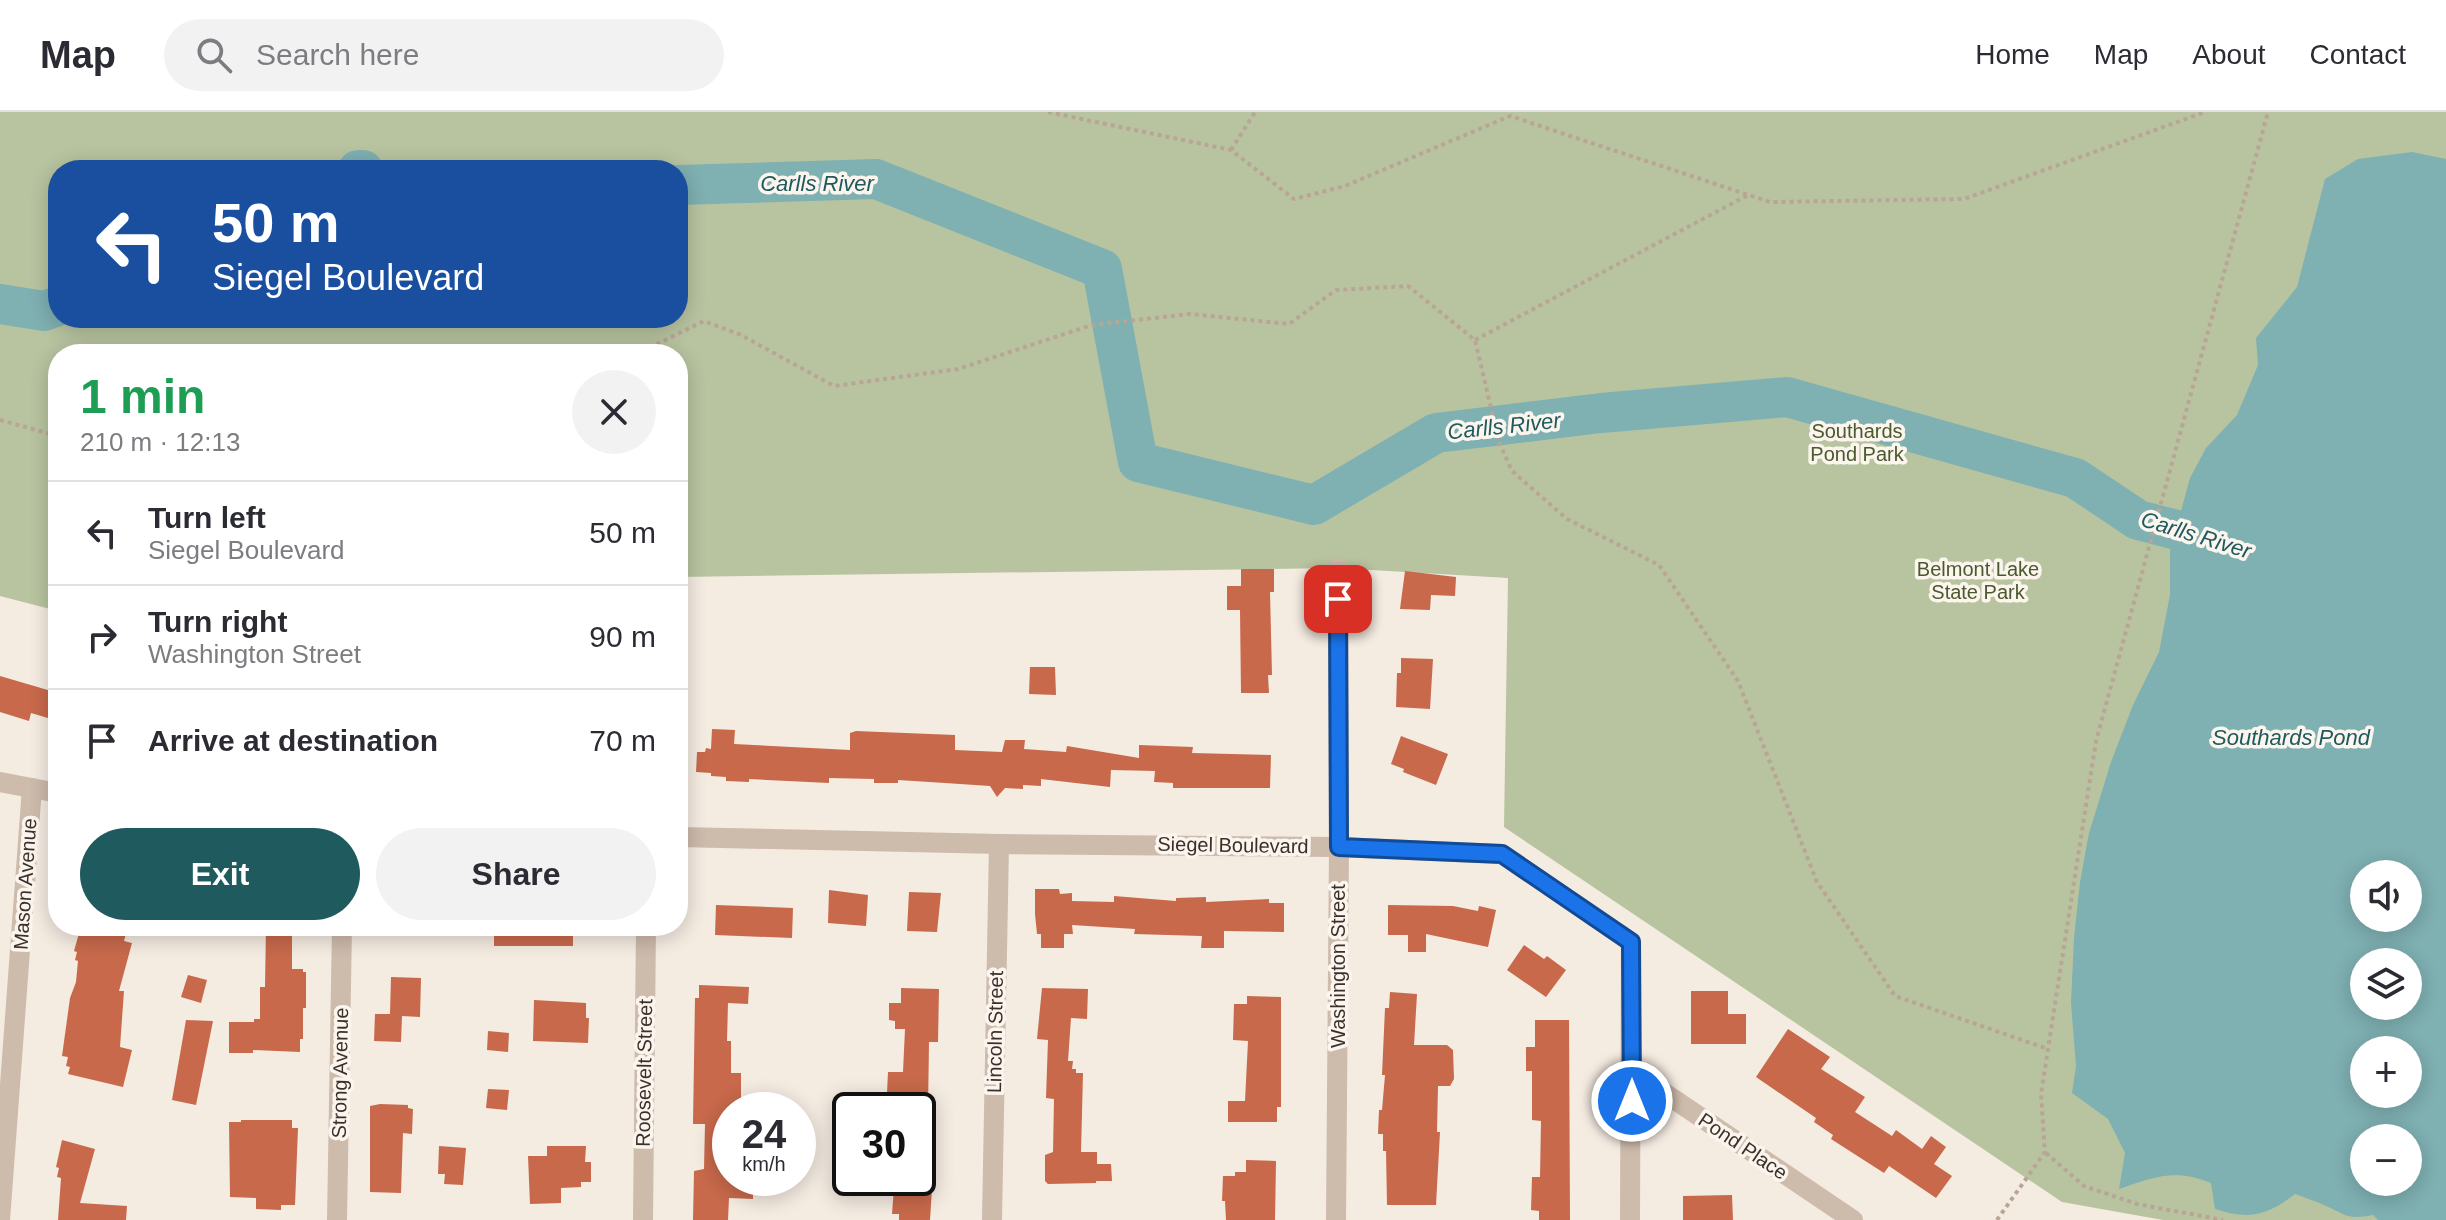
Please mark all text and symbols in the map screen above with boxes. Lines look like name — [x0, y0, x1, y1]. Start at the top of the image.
search box — [164, 19, 724, 91]
icon: search — [192, 33, 236, 77]
text: Map — [40, 34, 116, 76]
text: Search here — [256, 38, 419, 71]
text: Home — [1975, 39, 2050, 70]
text: Map — [2094, 39, 2148, 70]
text: About — [2192, 39, 2266, 70]
text: Contact — [2310, 39, 2406, 70]
water label: Carlls River — [760, 171, 876, 196]
text: 50 m — [212, 191, 340, 254]
icon: left — [80, 192, 184, 296]
text: Siegel Boulevard — [212, 257, 484, 298]
text: 1 min — [80, 370, 205, 423]
button: close — [572, 370, 656, 454]
water label: Carlls River — [1446, 407, 1563, 444]
park label: Southards Pond Park — [1810, 420, 1905, 465]
text: 210 m · 12:13 — [80, 427, 240, 457]
text: Turn left — [148, 501, 266, 534]
water label: Carlls River — [2138, 506, 2256, 564]
icon: left — [80, 511, 124, 555]
text: 50 m — [589, 516, 656, 549]
text: Siegel Boulevard — [148, 535, 345, 565]
park label: Belmont Lake State Park — [1917, 558, 2039, 603]
pin — [1304, 565, 1372, 633]
icon: arrive — [1316, 577, 1360, 621]
text: Turn right — [148, 605, 287, 638]
icon: right — [80, 615, 124, 659]
text: 90 m — [589, 620, 656, 653]
text: Washington Street — [148, 639, 361, 669]
icon: arrive — [80, 719, 124, 763]
text: Arrive at destination — [148, 724, 438, 757]
text: 70 m — [589, 724, 656, 757]
water label: Southards Pond — [2212, 725, 2371, 750]
street label: Mason Avenue — [9, 817, 41, 951]
button: Exit — [80, 828, 360, 920]
button: Share — [376, 828, 656, 920]
street label: Siegel Boulevard — [1157, 833, 1309, 857]
map controls — [2350, 860, 2422, 1196]
button: sound — [2350, 860, 2422, 932]
street label: Washington Street — [1327, 884, 1349, 1048]
button: layers — [2350, 948, 2422, 1020]
street label: Lincoln Street — [983, 970, 1007, 1093]
street label: Roosevelt Street — [632, 998, 656, 1147]
street label: Strong Avenue — [328, 1007, 352, 1139]
button: + — [2350, 1036, 2422, 1108]
position arrow — [1590, 1059, 1674, 1143]
speed limit sign: 30 — [832, 1092, 936, 1196]
street label: Pond Place — [1694, 1108, 1792, 1184]
text: 24 — [742, 1112, 786, 1156]
button: − — [2350, 1124, 2422, 1196]
text: km/h — [742, 1153, 786, 1175]

